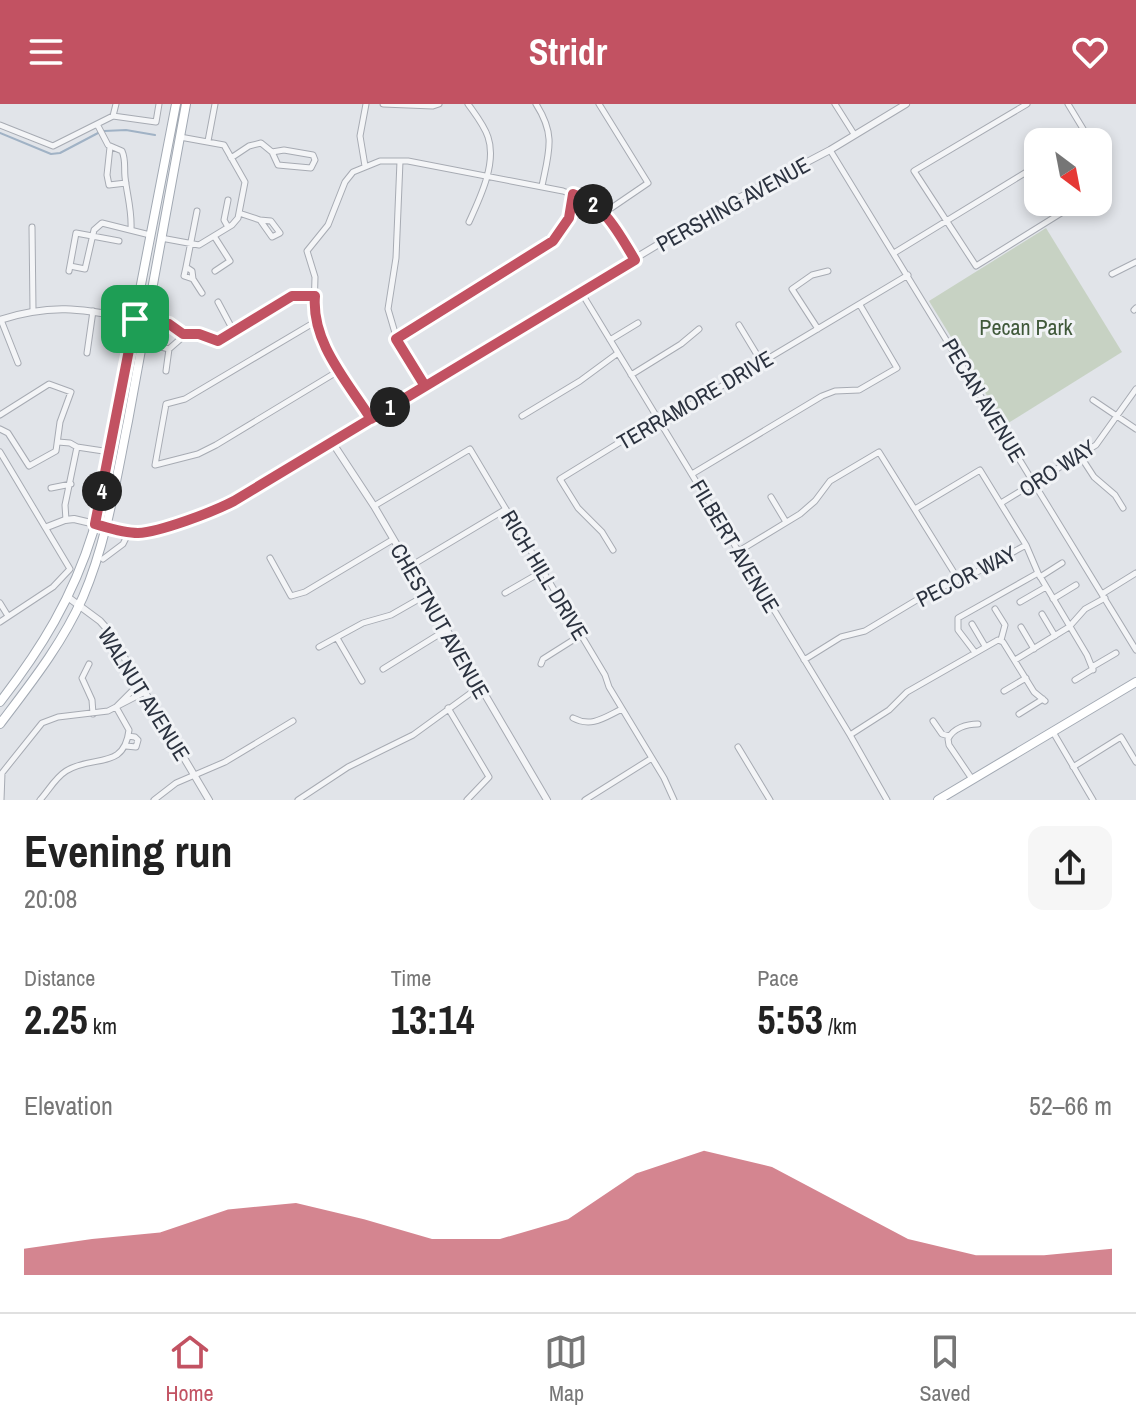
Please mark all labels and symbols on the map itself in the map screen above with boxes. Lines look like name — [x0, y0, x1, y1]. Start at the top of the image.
north arrow — [1024, 128, 1112, 216]
street label: PERSHING AVENUE — [651, 149, 815, 259]
pin: 2 — [573, 184, 613, 224]
pin — [101, 285, 169, 353]
park label: Pecan Park — [979, 312, 1074, 342]
street label: PECAN AVENUE — [935, 333, 1033, 467]
street label: TERRAMORE DRIVE — [612, 343, 778, 457]
pin: 1 — [370, 387, 410, 427]
street label: ORO WAY — [1013, 432, 1101, 504]
pin: 4 — [82, 471, 122, 511]
street label: FILBERT AVENUE — [683, 474, 787, 618]
street label: RICH HILL DRIVE — [494, 504, 596, 646]
street label: CHESTNUT AVENUE — [383, 538, 497, 704]
street label: PECOR WAY — [911, 538, 1021, 614]
street label: WALNUT AVENUE — [91, 622, 197, 766]

